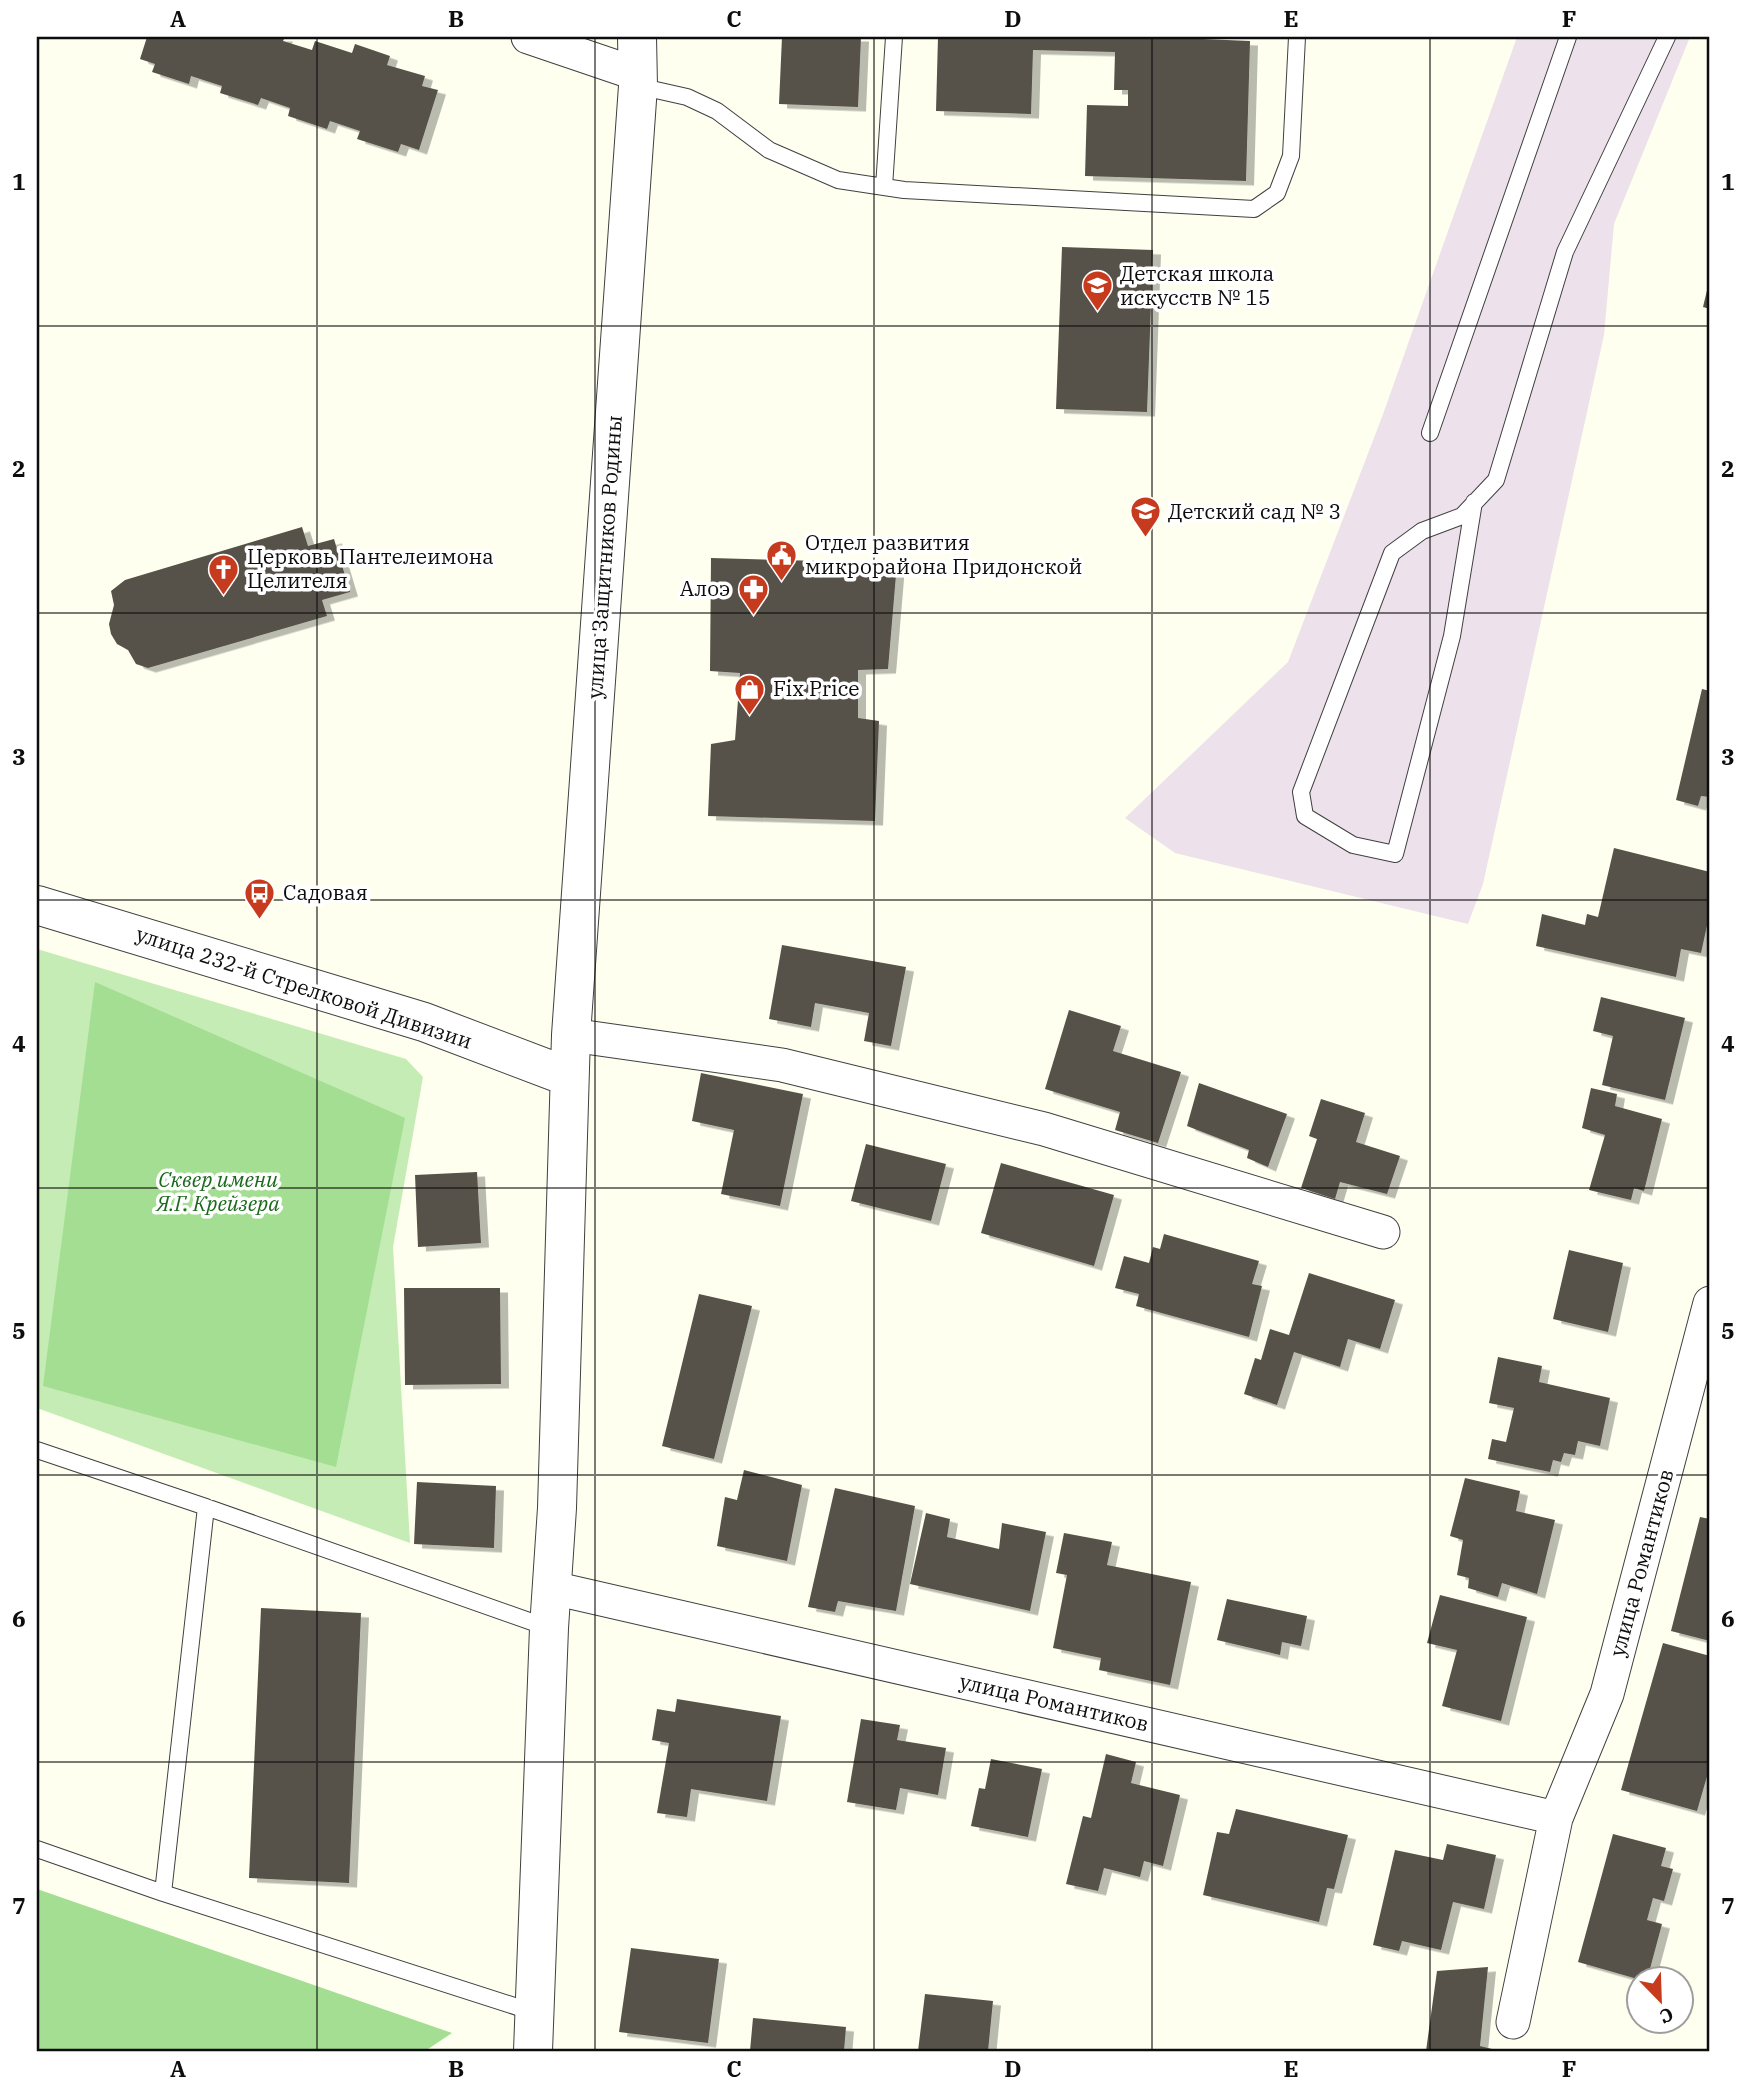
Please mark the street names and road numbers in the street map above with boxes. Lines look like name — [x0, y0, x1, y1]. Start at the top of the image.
street label: улица Защитников Родины — [580, 414, 628, 700]
street label: улица 232-й Стрелковой Дивизии — [133, 919, 476, 1055]
street label: улица Романтиков — [1603, 1466, 1680, 1660]
street label: улица Романтиков — [957, 1667, 1151, 1737]

